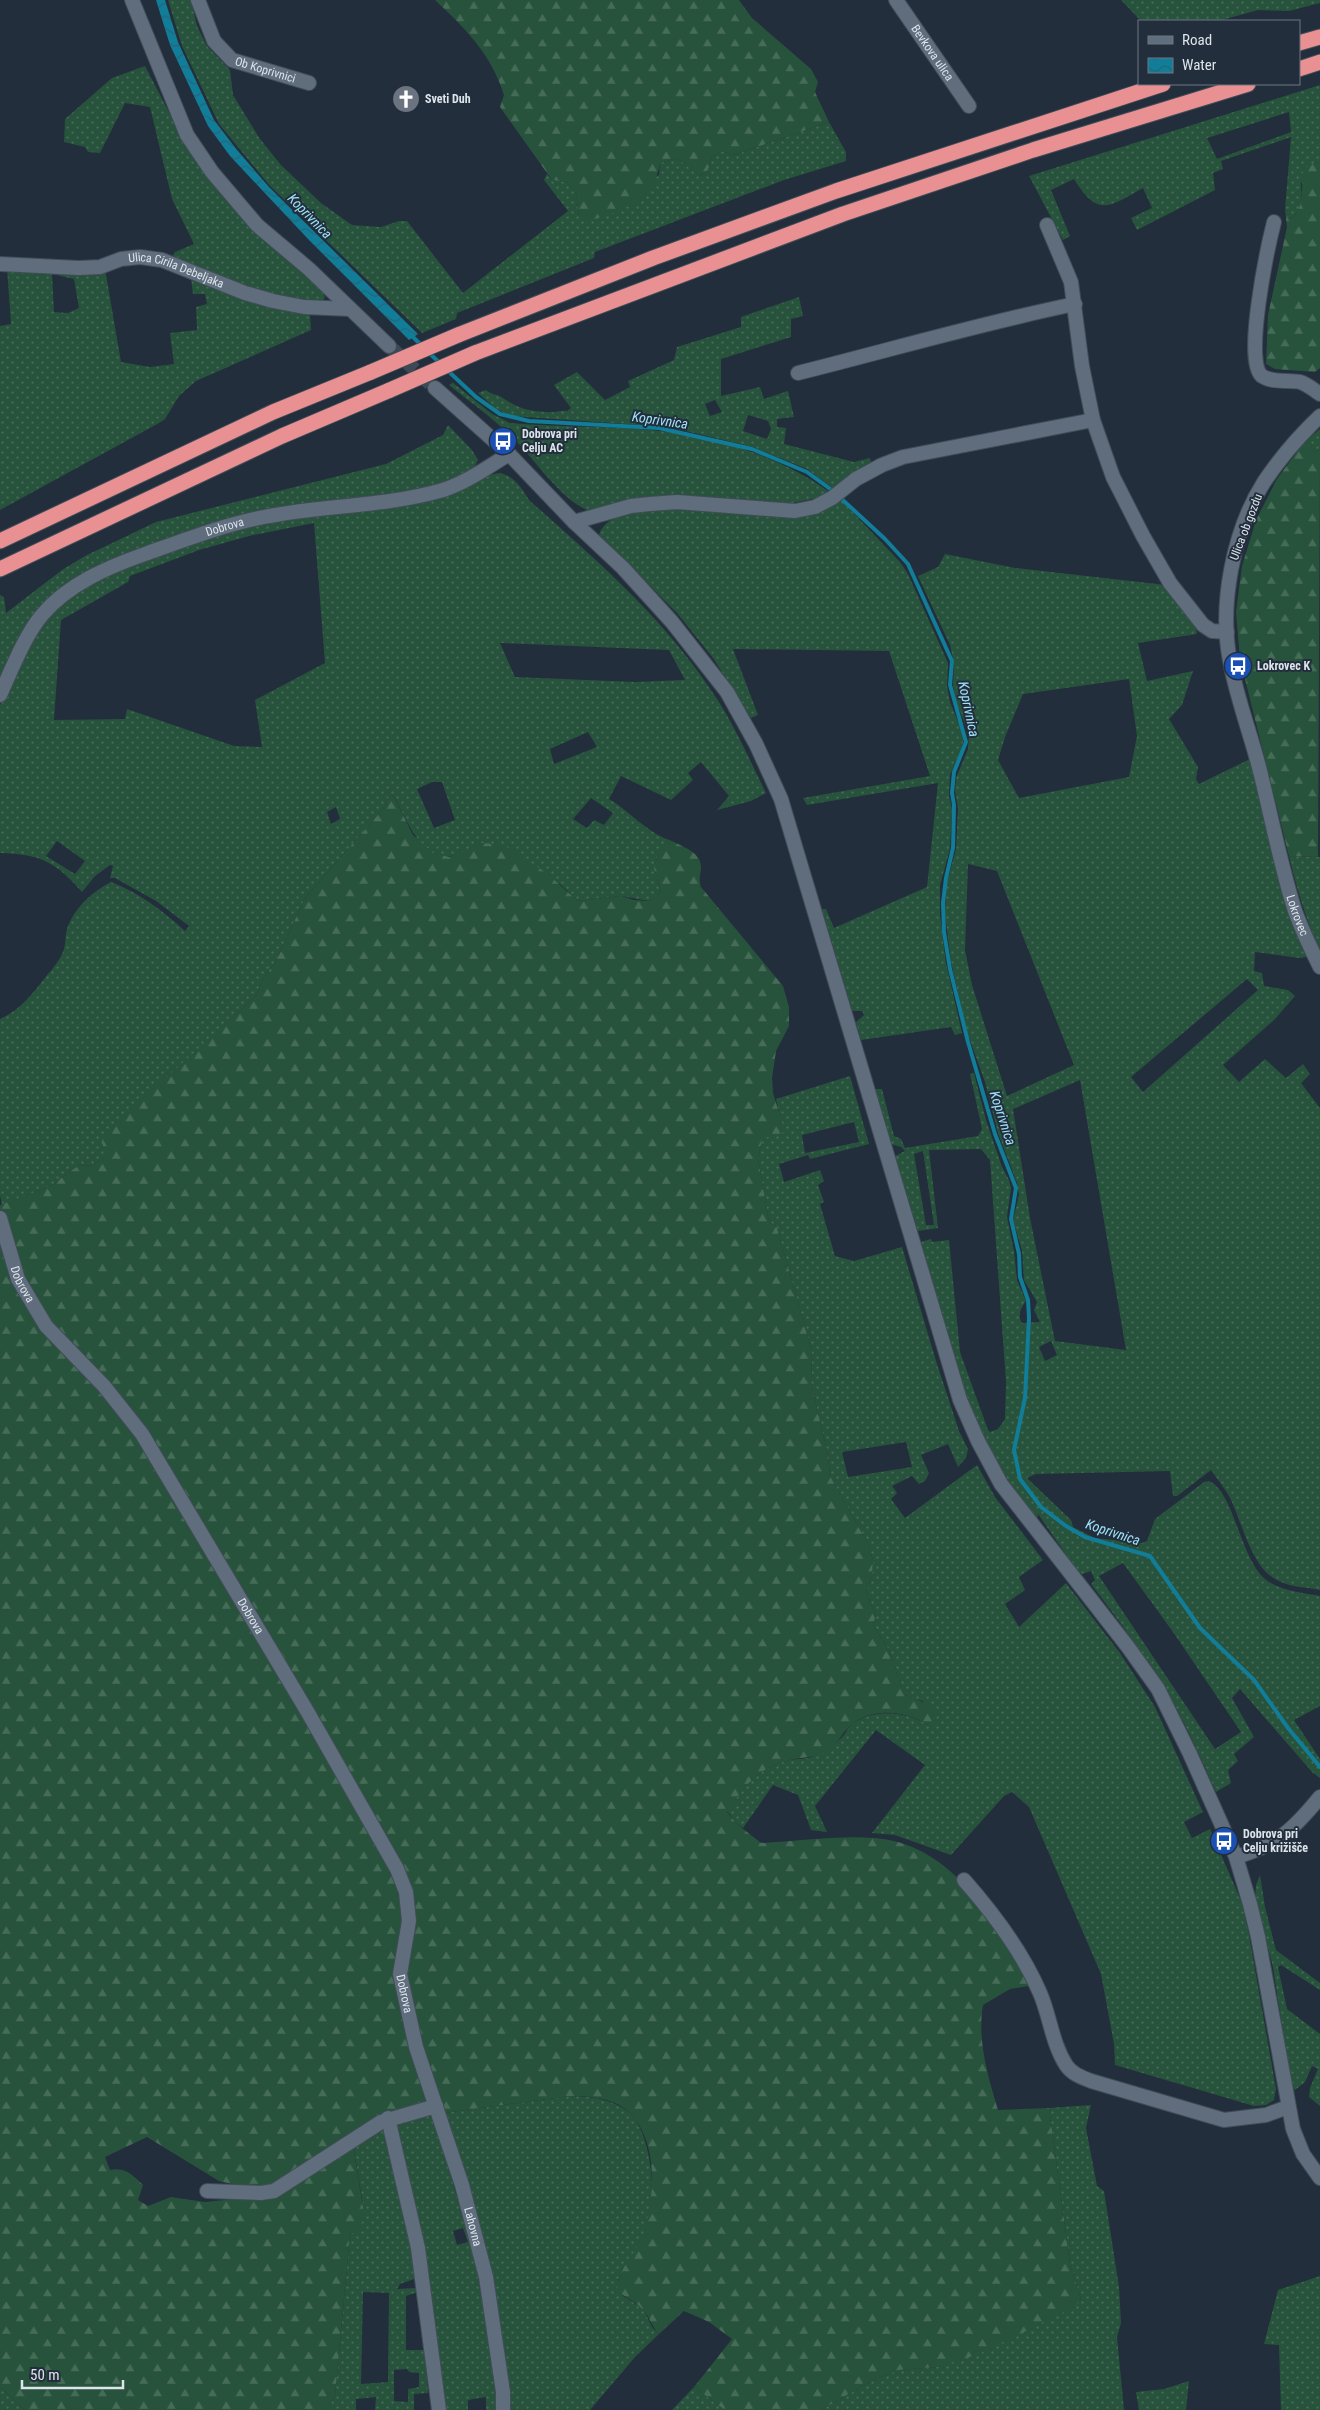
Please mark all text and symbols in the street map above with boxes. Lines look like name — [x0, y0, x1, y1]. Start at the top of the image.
legend — [1138, 20, 1300, 85]
street label: Bevkova ulica — [908, 22, 957, 84]
text: Road — [1182, 31, 1212, 49]
street label: Ob Koprivnici — [233, 54, 297, 86]
text: Water — [1182, 56, 1217, 74]
church icon: Sveti Duh — [391, 84, 421, 114]
place label: Sveti Duh — [425, 92, 471, 106]
water label: Koprivnica — [285, 190, 335, 242]
street label: Ulica Cirila Debeljaka — [128, 250, 226, 291]
water label: Koprivnica — [631, 408, 689, 432]
bus stop icon: Dobrova pri Celju AC — [488, 426, 518, 456]
place label: Dobrova pri Celju AC — [522, 427, 577, 455]
street label: Ulica ob gozdu — [1227, 492, 1265, 562]
street label: Dobrova — [204, 515, 246, 539]
bus stop icon: Lokrovec K — [1223, 651, 1253, 681]
place label: Lokrovec K — [1257, 659, 1310, 673]
water label: Koprivnica — [955, 680, 983, 738]
street label: Lokrovec — [1283, 893, 1312, 939]
water label: Koprivnica — [987, 1089, 1019, 1147]
street label: Dobrova — [8, 1264, 37, 1305]
water label: Koprivnica — [1084, 1516, 1142, 1548]
street label: Dobrova — [234, 1596, 267, 1637]
bus stop icon: Dobrova pri Celju križišče — [1209, 1826, 1239, 1856]
place label: Dobrova pri Celju križišče — [1243, 1827, 1308, 1855]
street label: Dobrova — [393, 1973, 415, 2015]
street label: Lahovna — [461, 2205, 485, 2248]
scale bar — [22, 2358, 124, 2390]
text: 50 m — [30, 2366, 60, 2384]

